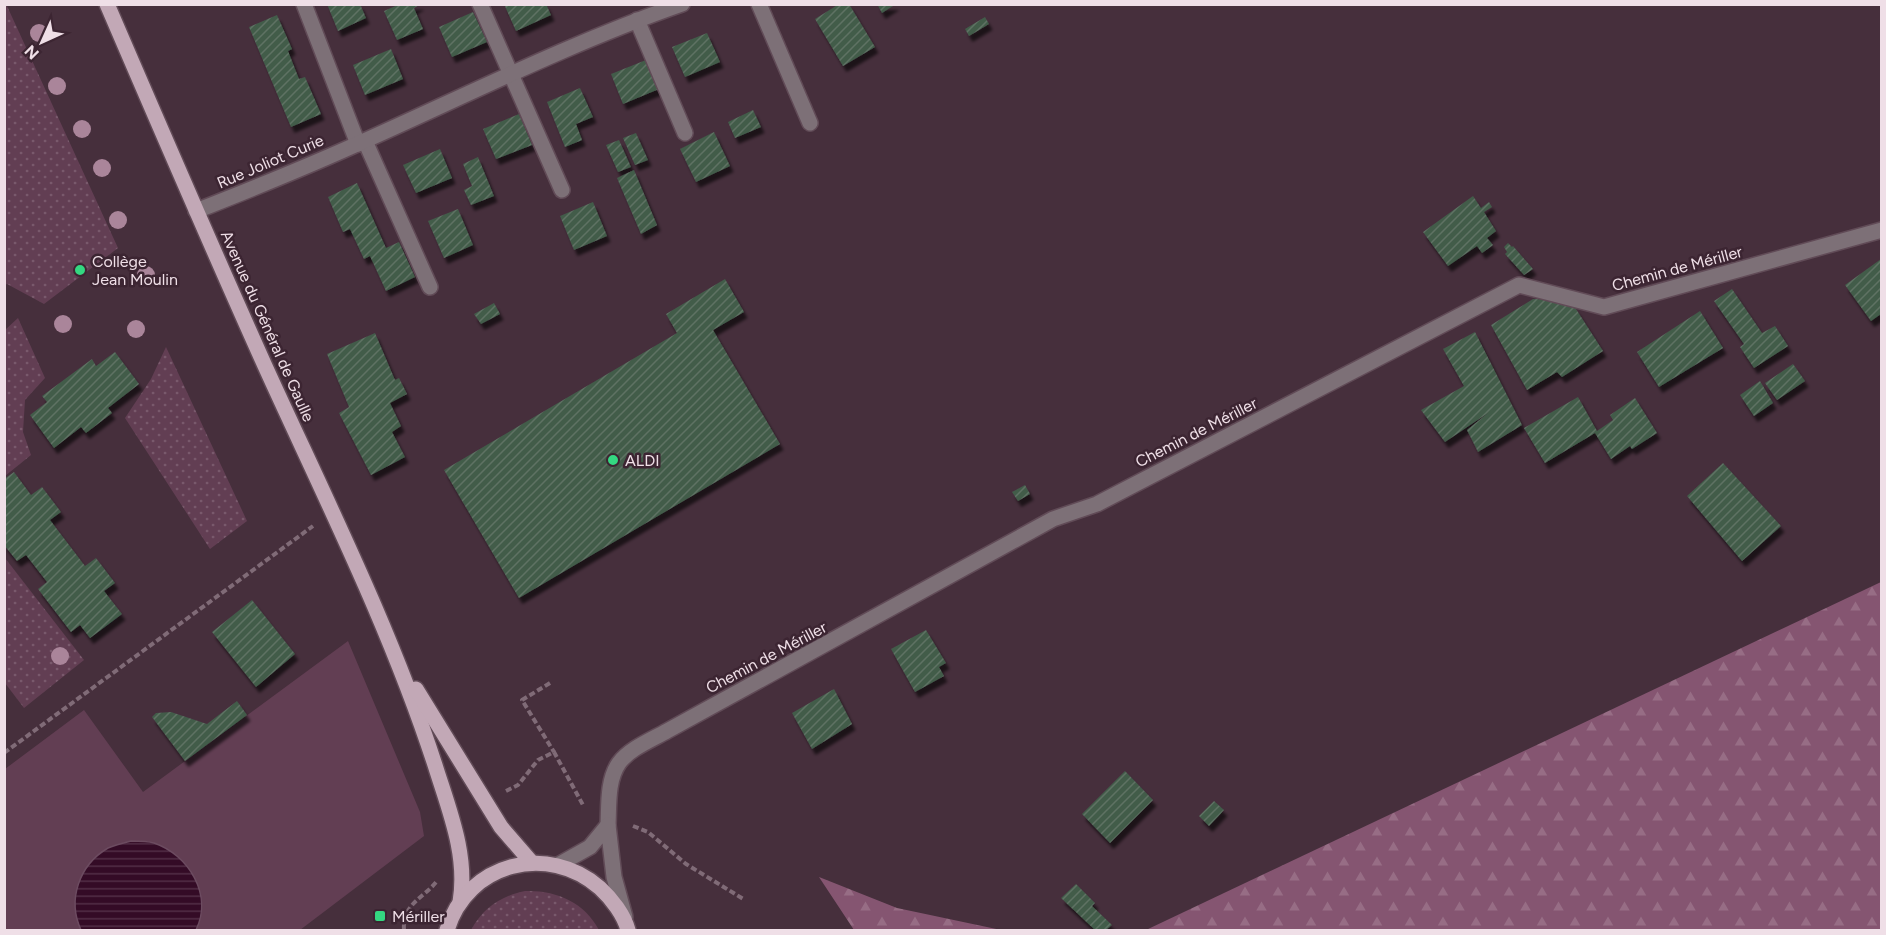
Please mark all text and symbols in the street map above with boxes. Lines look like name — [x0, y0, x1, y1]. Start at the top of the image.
north arrow — [12, 12, 72, 72]
text: N — [21, 41, 43, 63]
street label: Rue Joliot Curie — [214, 130, 327, 192]
street label: Avenue du Général de Gaulle — [217, 228, 318, 425]
street label: Chemin de Mériller — [1610, 242, 1745, 295]
place label: Collège Jean Moulin — [92, 252, 178, 289]
marker: Collège Jean Moulin — [73, 263, 87, 277]
street label: Chemin de Mériller — [1132, 393, 1261, 471]
place label: ALDI — [625, 451, 660, 470]
marker: ALDI — [606, 453, 620, 467]
street label: Chemin de Mériller — [703, 617, 830, 697]
place label: Mériller — [392, 907, 445, 926]
marker: Mériller — [373, 909, 387, 923]

